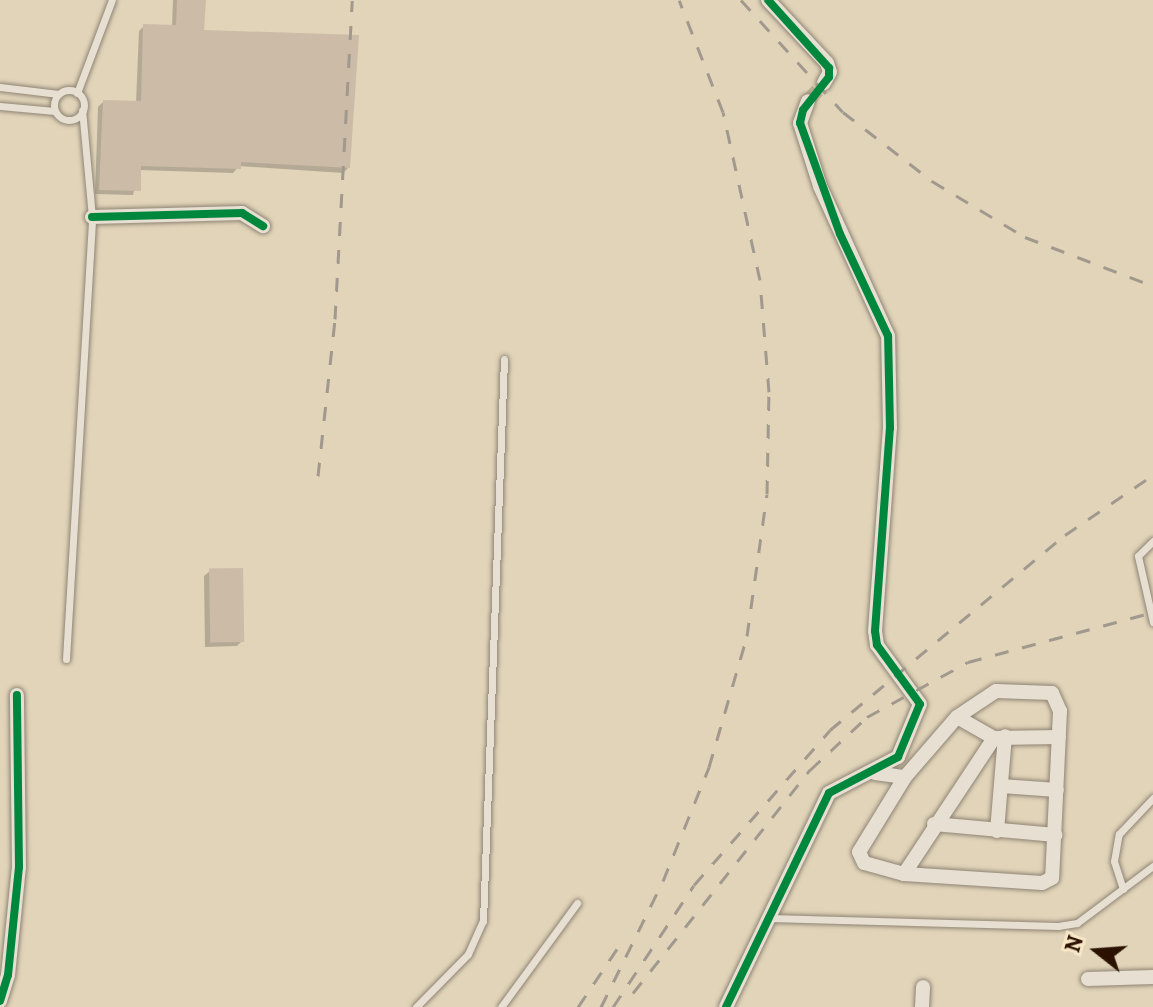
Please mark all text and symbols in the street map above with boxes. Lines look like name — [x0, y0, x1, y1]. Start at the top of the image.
north arrow — [1057, 911, 1137, 991]
text: N — [1057, 932, 1091, 956]

